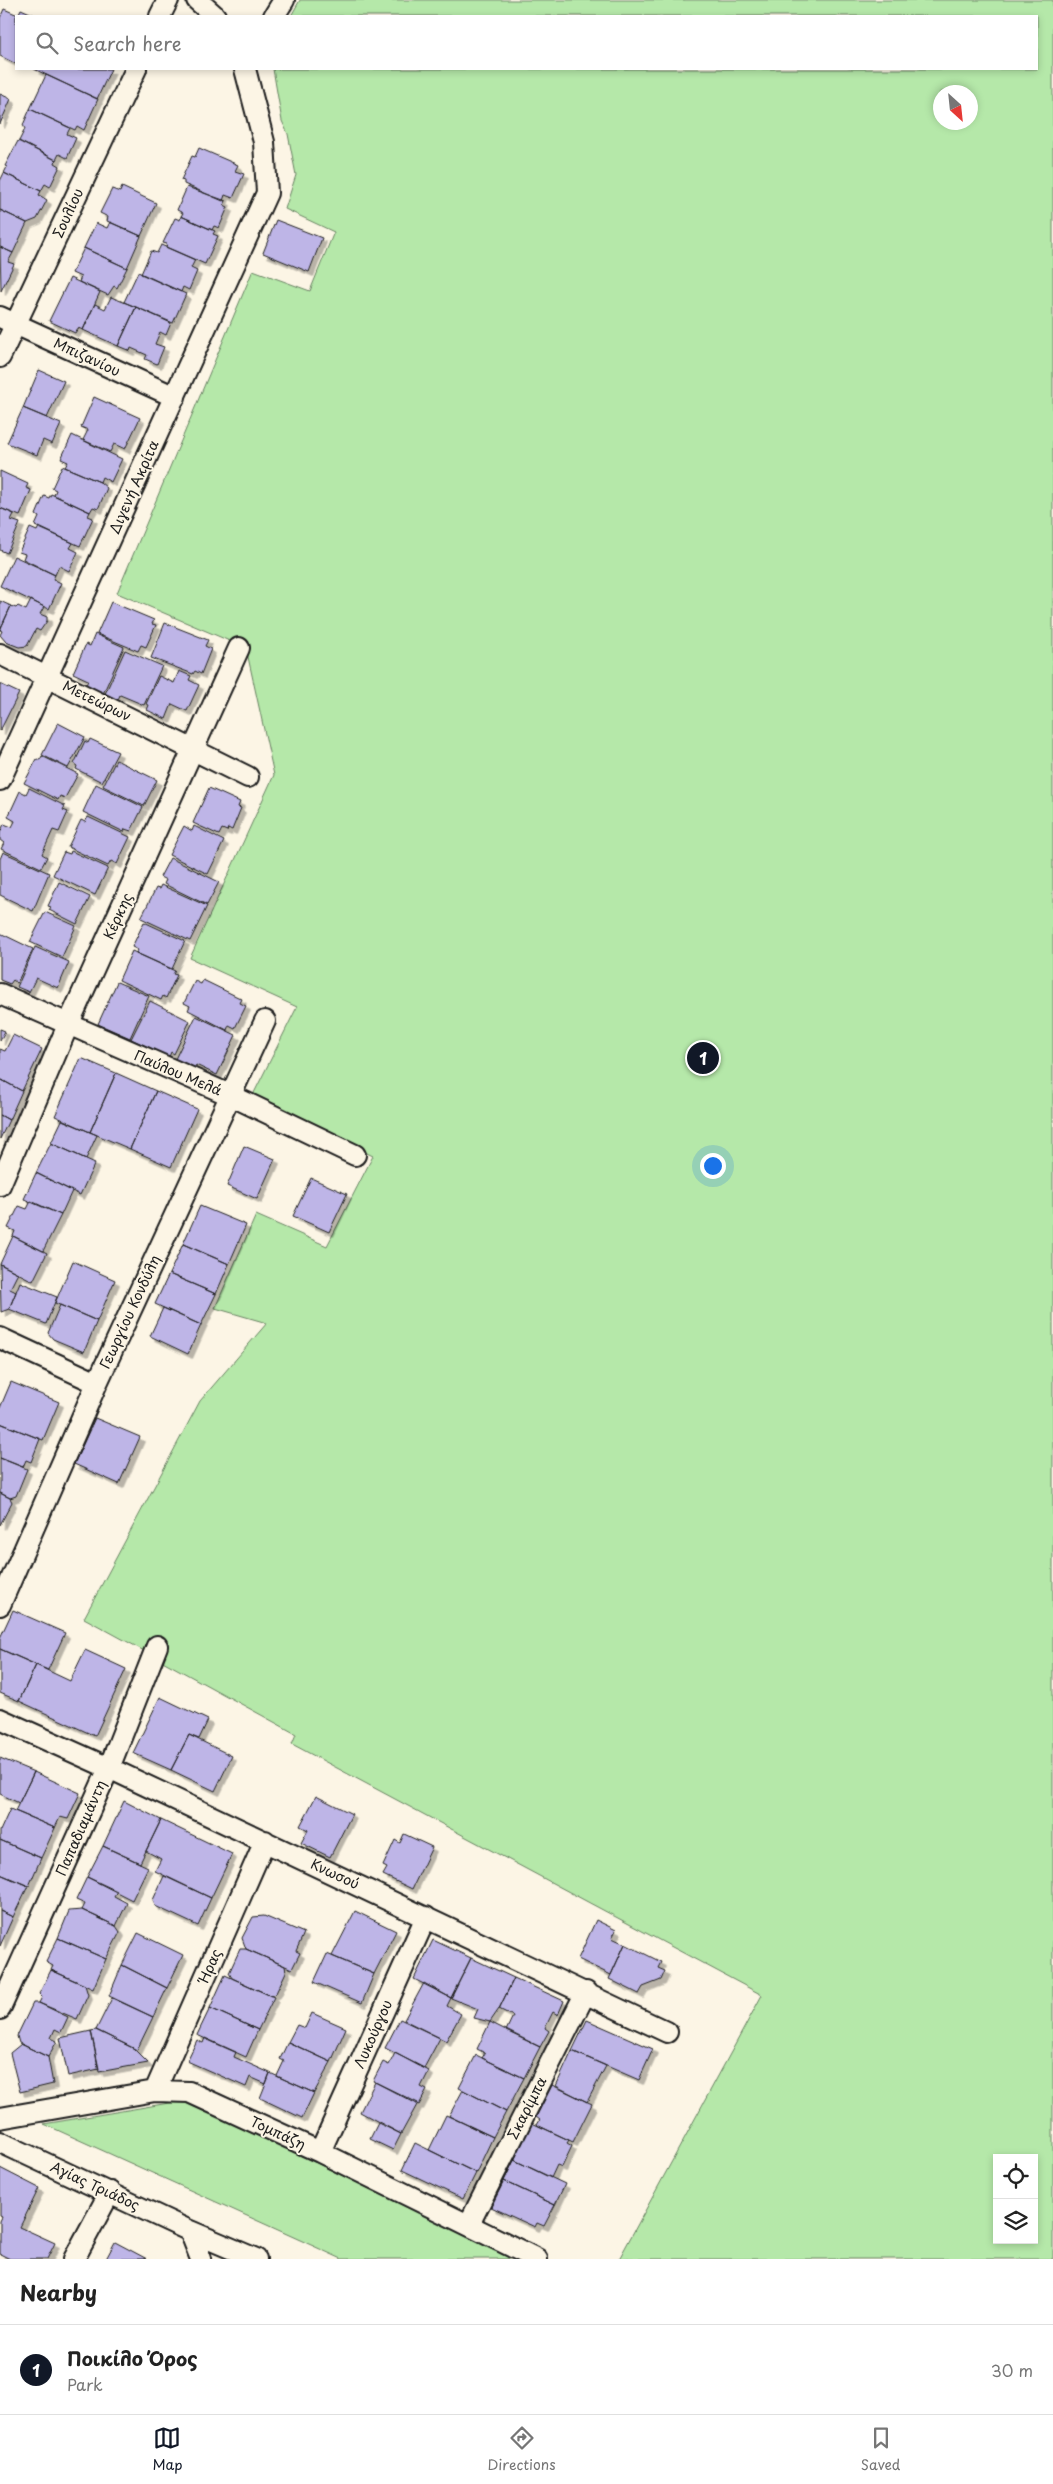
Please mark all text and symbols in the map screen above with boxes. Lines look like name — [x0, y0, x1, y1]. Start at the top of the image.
search box — [15, 15, 1038, 70]
icon: search — [33, 29, 61, 57]
text: Search here — [73, 29, 182, 57]
north arrow — [933, 85, 978, 130]
street label: Σουλίου — [47, 184, 88, 241]
street label: Μπιζανίου — [50, 332, 124, 381]
street label: Διγενή Ακρίτα — [104, 437, 164, 537]
street label: Μετεώρων — [59, 675, 135, 726]
street label: Κέρκης — [98, 889, 137, 943]
pin: 1 — [687, 1039, 719, 1077]
street label: Παύλου Μελά — [131, 1045, 225, 1100]
your location — [700, 1153, 726, 1179]
street label: Γεωργίου Κονδύλη — [94, 1251, 165, 1372]
street label: Παπαδιαμάντη — [50, 1777, 111, 1879]
street label: Κνωσού — [307, 1853, 363, 1894]
street label: Ήρας — [192, 1945, 226, 1988]
street label: Λυκούργου — [348, 1996, 397, 2071]
street label: Σκαρίμπα — [502, 2073, 551, 2143]
street label: Τομπάζη — [247, 2111, 310, 2155]
map controls — [993, 2154, 1038, 2244]
button: locate — [993, 2154, 1038, 2199]
street label: Αγίας Τριάδος — [47, 2156, 143, 2215]
button: layers — [993, 2199, 1038, 2244]
text: Nearby — [20, 2276, 97, 2308]
text: Ποικίλο Όρος — [67, 2344, 198, 2372]
text: 1 — [32, 2358, 40, 2382]
text: 30 m — [991, 2358, 1033, 2382]
text: Park — [67, 2372, 103, 2396]
tab: Map — [153, 2424, 182, 2475]
tab: Directions — [488, 2424, 556, 2475]
tab: Saved — [861, 2424, 900, 2475]

